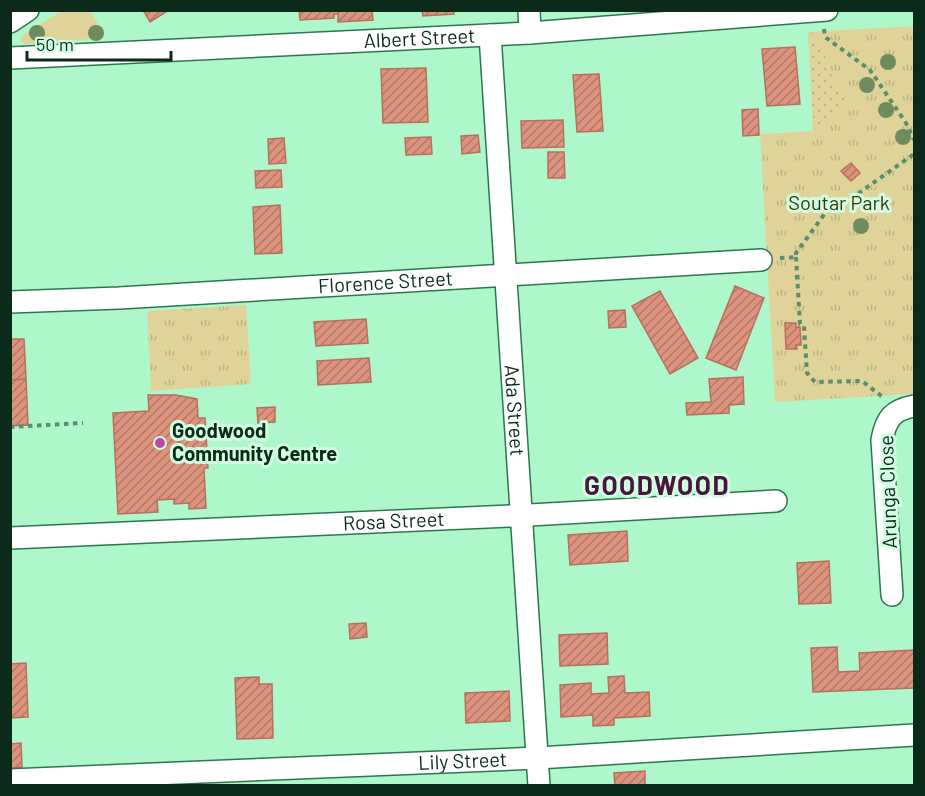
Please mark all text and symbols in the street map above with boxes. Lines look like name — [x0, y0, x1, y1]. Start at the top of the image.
street label: Albert Street — [363, 23, 476, 52]
scale bar — [27, 24, 171, 62]
text: 50 m — [36, 33, 74, 55]
park label: Soutar Park — [788, 190, 890, 214]
street label: Florence Street — [317, 265, 454, 297]
street label: Ada Street — [501, 364, 530, 457]
place label: Goodwood Community Centre — [172, 418, 337, 465]
street label: Arunga Close — [873, 435, 901, 549]
marker: Goodwood Community Centre — [153, 436, 167, 450]
district label: GOODWOOD — [584, 469, 730, 500]
street label: Rosa Street — [342, 506, 445, 534]
street label: Lily Street — [418, 746, 508, 774]

